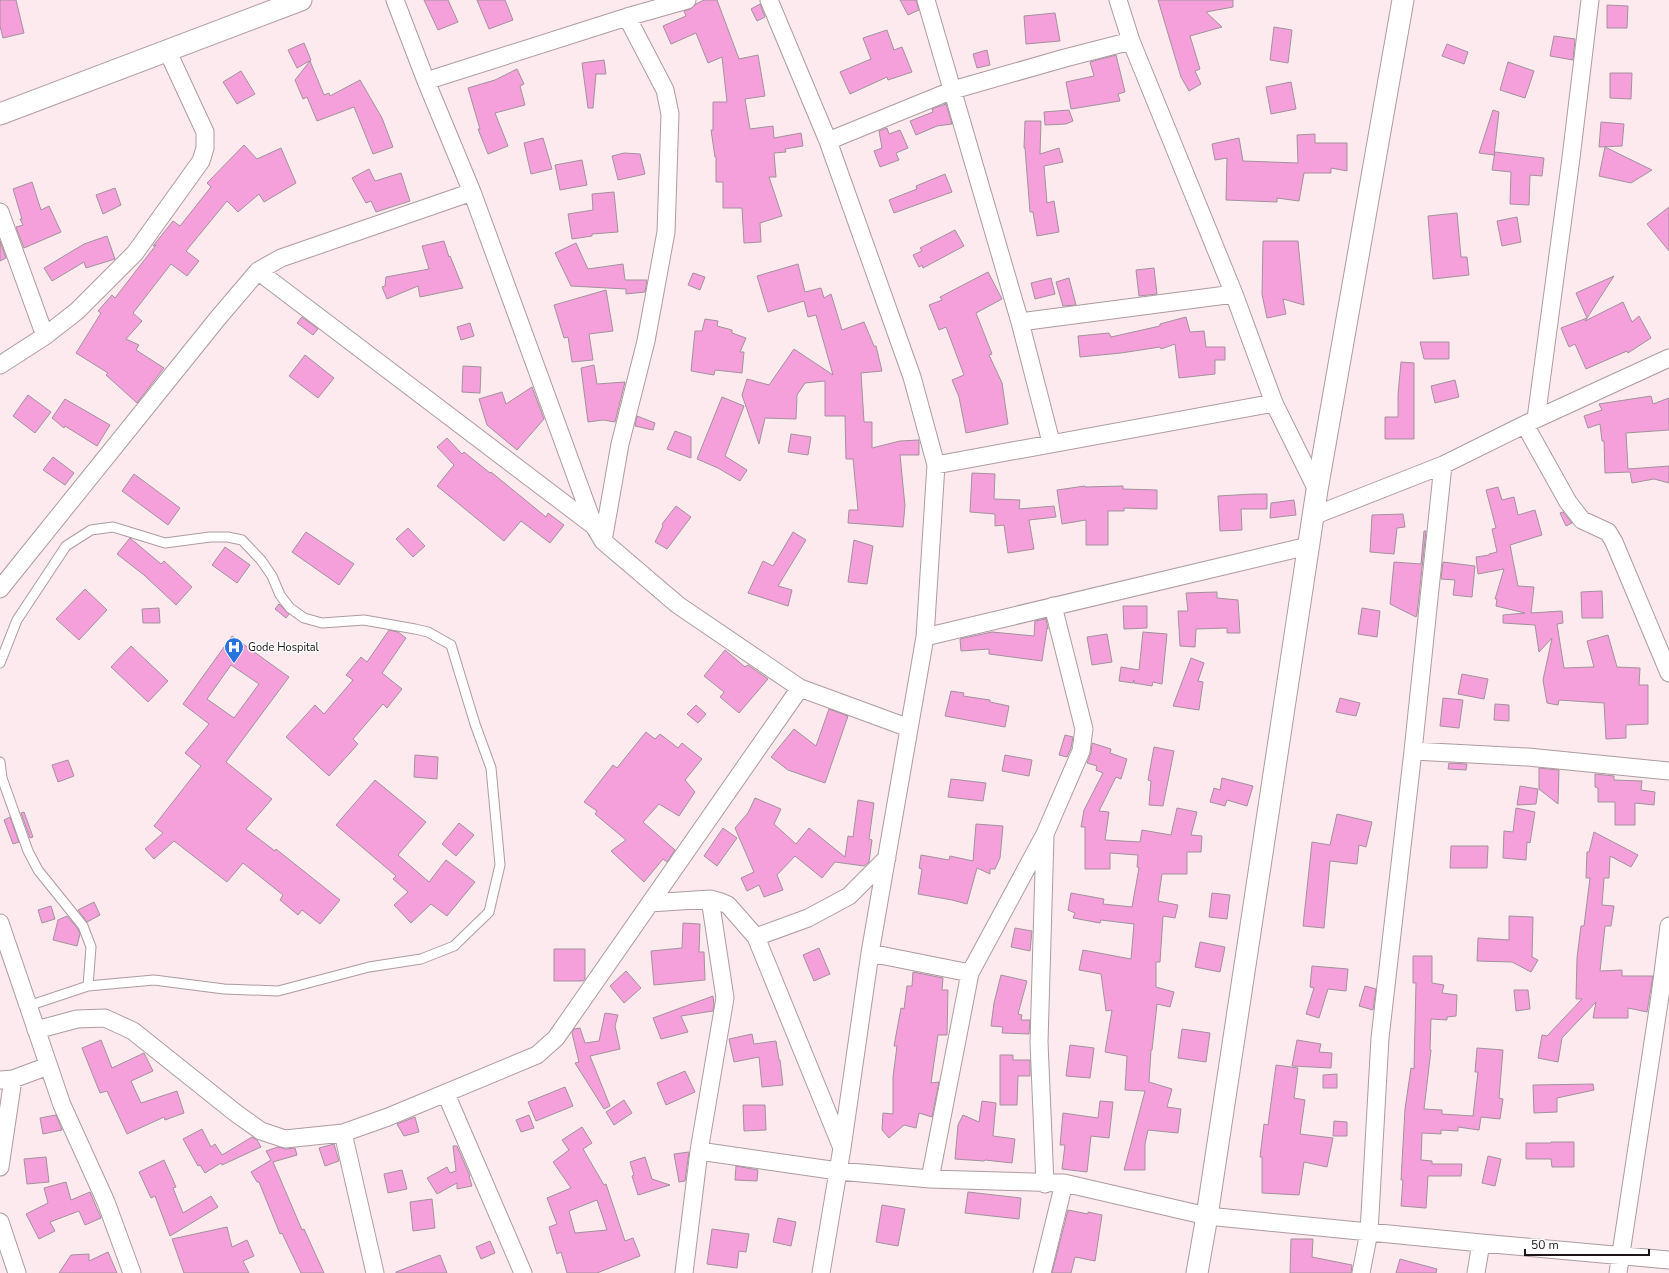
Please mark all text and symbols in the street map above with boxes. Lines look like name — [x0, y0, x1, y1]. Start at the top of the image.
hospital icon: Gode Hospital — [223, 636, 245, 664]
place label: Gode Hospital — [248, 640, 320, 655]
scale bar — [1525, 1231, 1649, 1257]
text: 50 m — [1531, 1237, 1559, 1253]

